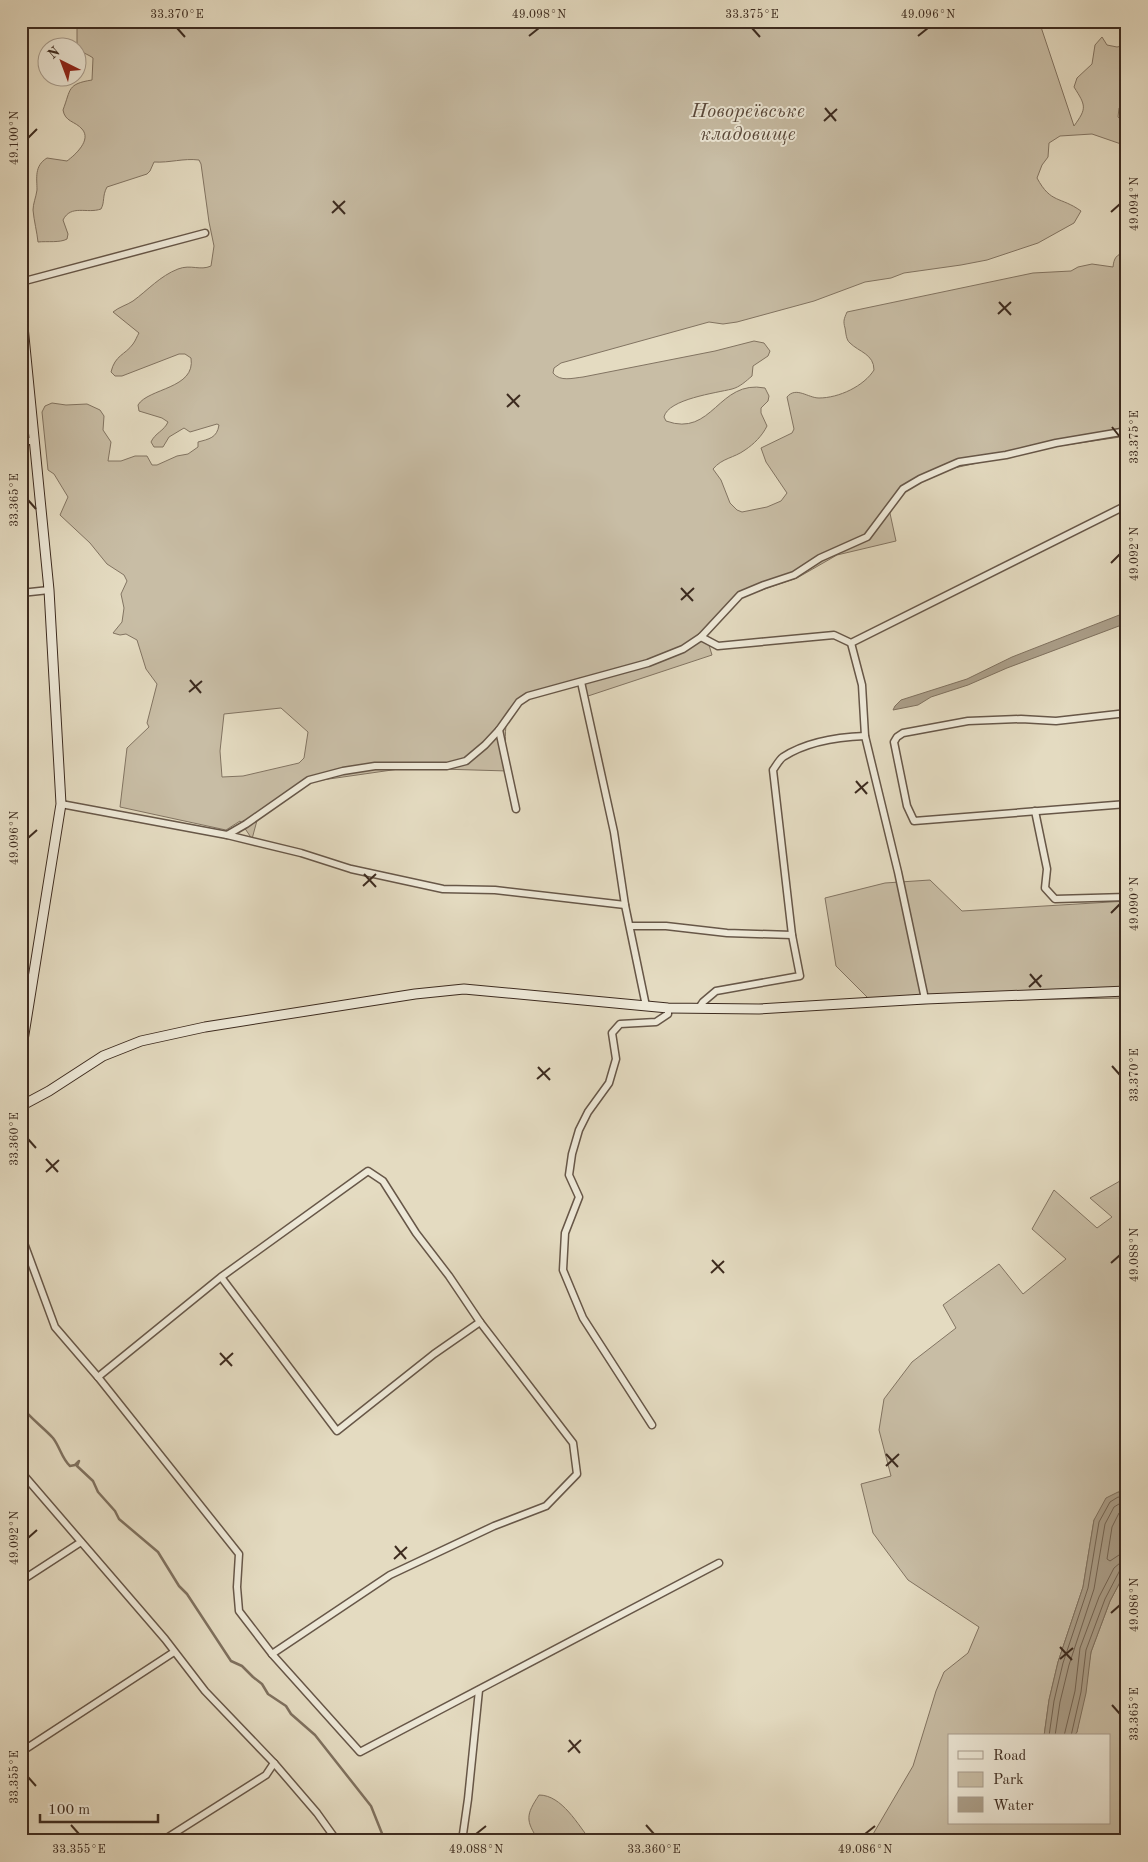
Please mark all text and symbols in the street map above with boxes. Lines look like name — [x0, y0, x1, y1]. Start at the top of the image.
text: 33.375°E — [725, 8, 779, 21]
text: 33.370°E — [150, 9, 204, 21]
text: 49.098°N — [512, 9, 566, 21]
text: 49.096°N — [901, 9, 955, 21]
north arrow — [38, 38, 88, 88]
text: N — [45, 44, 63, 62]
park label: Новореївське кладовище — [690, 102, 805, 145]
text: 49.100°N — [9, 111, 21, 165]
text: 49.094°N — [1129, 177, 1141, 231]
text: 33.375°E — [1128, 410, 1141, 464]
text: 33.365°E — [8, 473, 21, 527]
text: 49.092°N — [1129, 527, 1141, 581]
text: 49.096°N — [9, 811, 21, 865]
text: 49.090°N — [1129, 877, 1141, 931]
text: 33.370°E — [1129, 1048, 1141, 1102]
text: 33.360°E — [9, 1112, 21, 1166]
text: 49.088°N — [1129, 1228, 1141, 1282]
text: 49.092°N — [9, 1511, 21, 1565]
text: 49.086°N — [1129, 1578, 1141, 1632]
text: 33.365°E — [1128, 1687, 1141, 1741]
legend — [948, 1734, 1110, 1824]
text: Road — [993, 1749, 1027, 1764]
text: 33.355°E — [8, 1750, 21, 1804]
text: Park — [993, 1773, 1024, 1788]
scale bar — [40, 1792, 158, 1824]
text: Water — [993, 1799, 1034, 1814]
text: 100 m — [48, 1803, 90, 1818]
text: 33.355°E — [52, 1843, 106, 1856]
text: 49.088°N — [449, 1844, 503, 1856]
text: 33.360°E — [627, 1844, 681, 1856]
text: 49.086°N — [838, 1844, 892, 1856]

